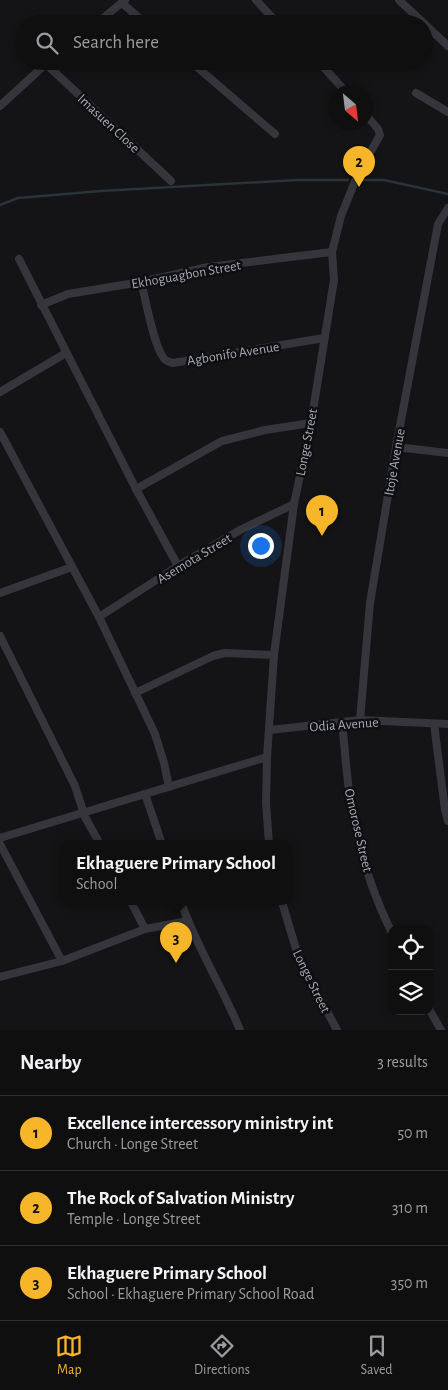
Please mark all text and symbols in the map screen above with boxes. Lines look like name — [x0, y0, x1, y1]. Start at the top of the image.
search box — [15, 15, 433, 70]
icon: search — [33, 29, 61, 57]
text: Search here — [73, 33, 159, 52]
north arrow — [328, 85, 373, 130]
street label: Imasuen Close — [75, 92, 142, 156]
pin: 2 — [343, 146, 375, 187]
street label: Ekhoguagbon Street — [130, 258, 243, 292]
street label: Agbonifo Avenue — [186, 340, 280, 368]
street label: Longe Street — [294, 407, 320, 477]
street label: Itoje Avenue — [382, 427, 408, 497]
pin: 1 — [306, 495, 338, 536]
street label: Asemota Street — [155, 531, 235, 586]
your location — [248, 533, 274, 559]
street label: Odia Avenue — [309, 716, 379, 734]
street label: Omorose Street — [342, 787, 375, 874]
popup — [60, 840, 292, 905]
text: Ekhaguere Primary School — [76, 854, 276, 873]
text: School — [76, 876, 117, 892]
pin: 3 — [160, 922, 192, 963]
map controls — [388, 925, 433, 1015]
button: locate — [388, 925, 433, 970]
street label: Longe Street — [290, 948, 333, 1016]
button: layers — [388, 970, 433, 1015]
text: Nearby — [20, 1052, 81, 1073]
text: 3 results — [377, 1054, 428, 1070]
text: Excellence intercessory ministry int — [67, 1114, 333, 1133]
text: 1 — [33, 1125, 39, 1141]
text: 50 m — [397, 1125, 428, 1141]
text: Church · Longe Street — [67, 1136, 198, 1152]
text: The Rock of Salvation Ministry — [67, 1189, 294, 1208]
text: 2 — [32, 1200, 40, 1216]
text: 310 m — [392, 1200, 428, 1216]
text: Temple · Longe Street — [67, 1211, 200, 1227]
text: Ekhaguere Primary School — [67, 1264, 267, 1283]
text: 3 — [33, 1275, 39, 1291]
text: 350 m — [391, 1275, 428, 1291]
text: School · Ekhaguere Primary School Road — [67, 1286, 314, 1302]
tab: Map — [55, 1332, 83, 1379]
tab: Directions — [194, 1332, 250, 1379]
tab: Saved — [361, 1332, 393, 1379]

